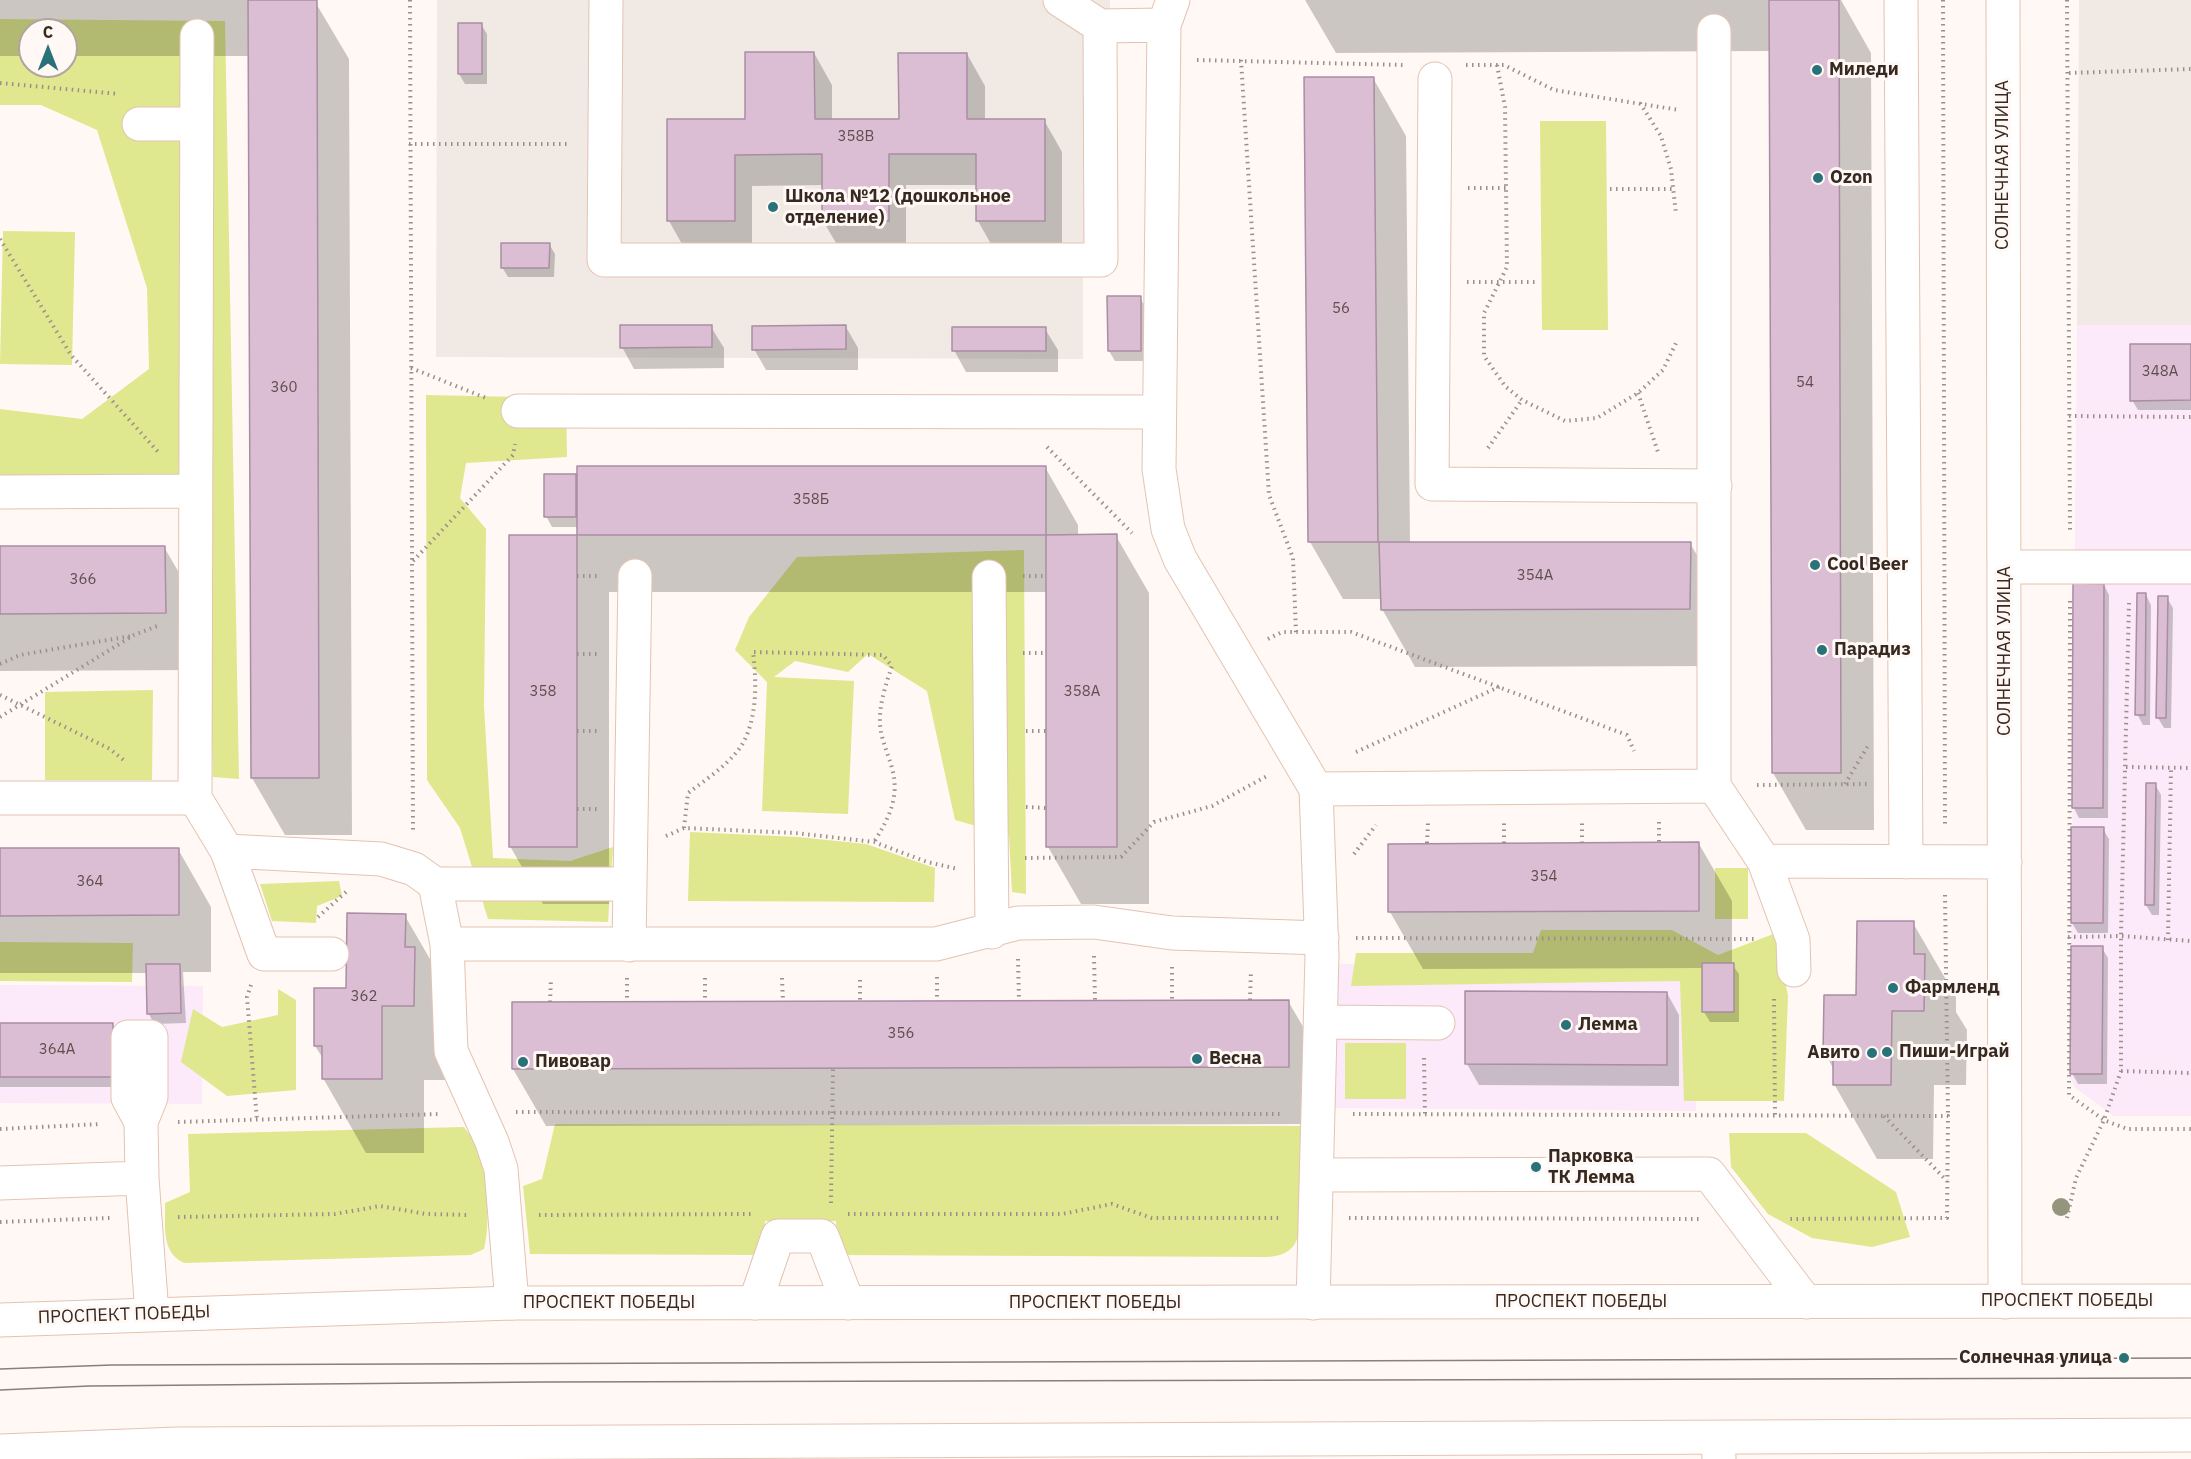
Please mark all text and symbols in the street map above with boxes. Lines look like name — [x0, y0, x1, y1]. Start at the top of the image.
north arrow — [18, 18, 78, 78]
text: С — [43, 22, 53, 42]
place label: Миледи — [1829, 59, 1899, 81]
marker: Миледи — [1810, 63, 1824, 77]
street label: СОЛНЕЧНАЯ УЛИЦА — [1992, 80, 2014, 250]
house number: 358В — [838, 128, 874, 146]
place label: Ozon — [1830, 167, 1873, 189]
marker: Ozon — [1811, 171, 1825, 185]
place label: Школа №12 (дошкольное отделение) — [785, 186, 1011, 228]
marker: Школа №12 (дошкольное отделение) — [766, 200, 780, 214]
house number: 56 — [1332, 300, 1350, 318]
house number: 348А — [2142, 363, 2178, 381]
house number: 54 — [1796, 374, 1814, 392]
house number: 360 — [271, 379, 297, 397]
house number: 358Б — [793, 491, 829, 509]
place label: Cool Beer — [1827, 554, 1908, 576]
marker: Cool Beer — [1808, 558, 1822, 572]
street label: СОЛНЕЧНАЯ УЛИЦА — [1994, 566, 2016, 736]
house number: 354А — [1517, 567, 1553, 585]
house number: 366 — [70, 571, 96, 589]
place label: Парадиз — [1834, 639, 1911, 661]
marker: Парадиз — [1815, 643, 1829, 657]
house number: 358 — [530, 683, 556, 701]
house number: 358А — [1064, 683, 1100, 701]
house number: 354 — [1531, 868, 1557, 886]
house number: 364 — [77, 873, 103, 891]
place label: Фармленд — [1905, 977, 1999, 999]
marker: Фармленд — [1886, 981, 1900, 995]
house number: 362 — [351, 988, 377, 1006]
place label: Лемма — [1578, 1014, 1638, 1036]
marker: Лемма — [1559, 1018, 1573, 1032]
house number: 356 — [888, 1025, 914, 1043]
house number: 364А — [39, 1041, 75, 1059]
place label: Пиши-Играй — [1899, 1041, 2009, 1063]
place label: Авито — [1807, 1042, 1860, 1064]
marker: Пиши-Играй — [1880, 1045, 1894, 1059]
marker: Авито — [1865, 1046, 1879, 1060]
place label: Весна — [1209, 1048, 1262, 1070]
place label: Пивовар — [535, 1051, 611, 1073]
marker: Весна — [1190, 1052, 1204, 1066]
marker: Пивовар — [516, 1055, 530, 1069]
place label: Парковка ТК Лемма — [1548, 1146, 1635, 1188]
marker: Парковка ТК Лемма — [1529, 1160, 1543, 1174]
street label: ПРОСПЕКТ ПОБЕДЫ — [1981, 1290, 2153, 1312]
street label: ПРОСПЕКТ ПОБЕДЫ — [1495, 1291, 1667, 1313]
street label: ПРОСПЕКТ ПОБЕДЫ — [523, 1292, 695, 1314]
street label: ПРОСПЕКТ ПОБЕДЫ — [1009, 1292, 1181, 1314]
street label: ПРОСПЕКТ ПОБЕДЫ — [37, 1301, 211, 1329]
place label: Солнечная улица — [1959, 1347, 2112, 1369]
marker: Солнечная улица — [2117, 1351, 2131, 1365]

